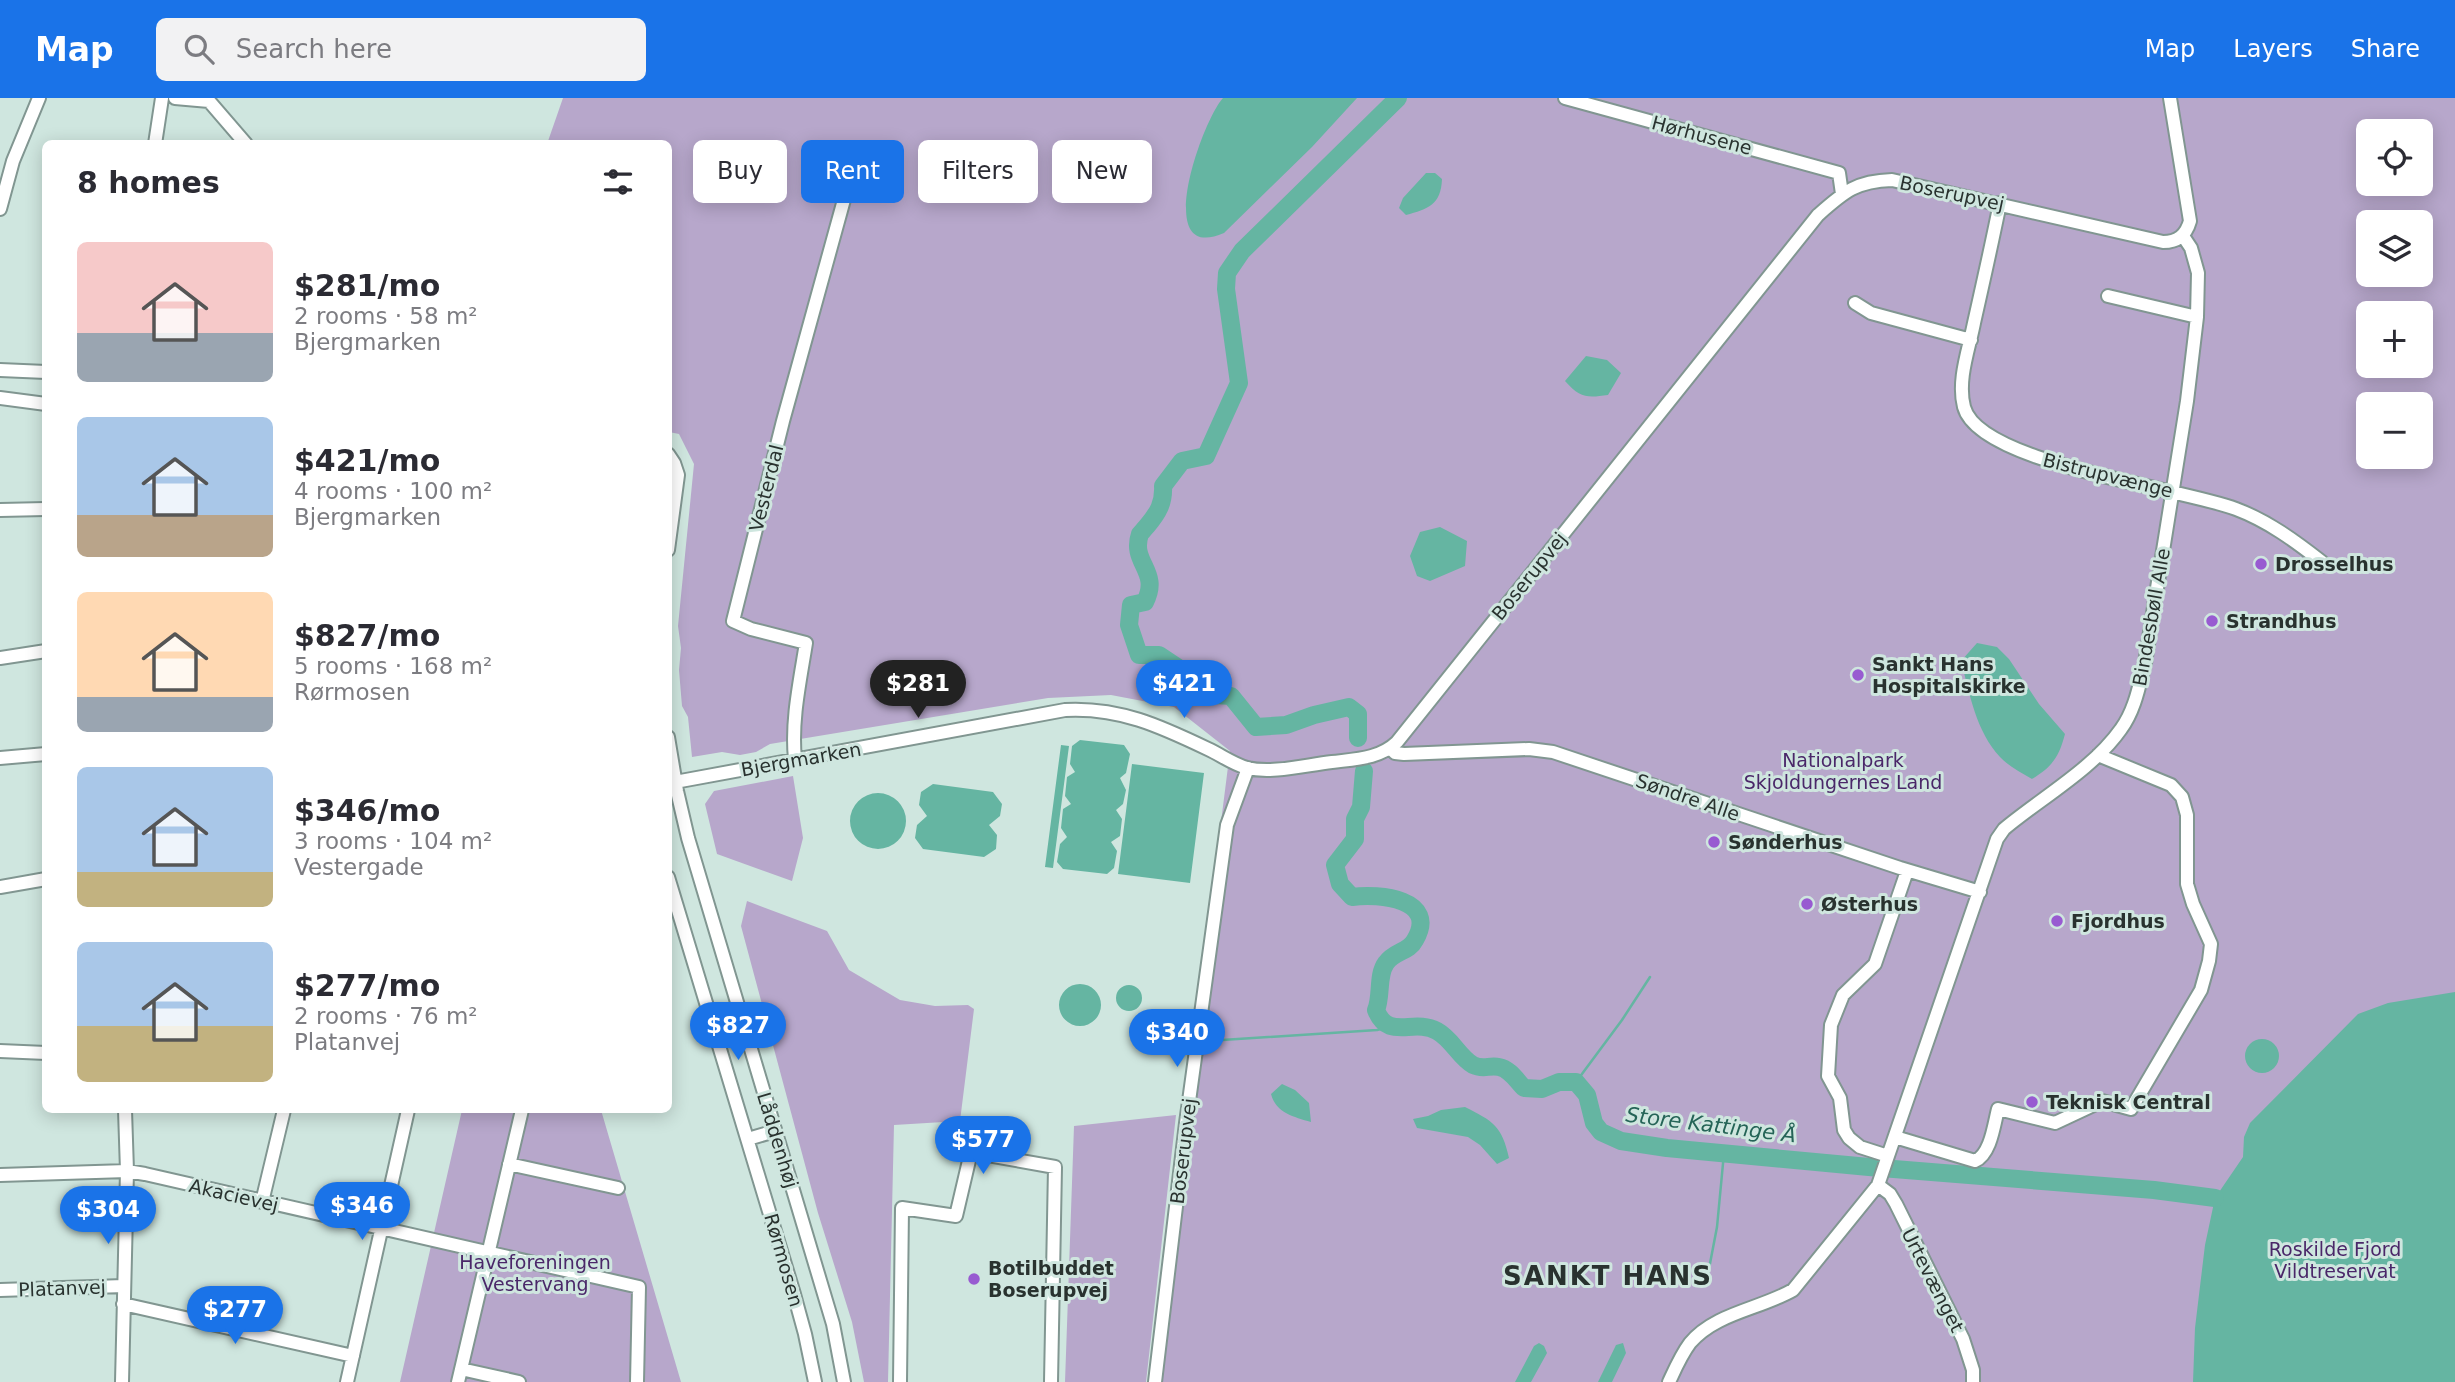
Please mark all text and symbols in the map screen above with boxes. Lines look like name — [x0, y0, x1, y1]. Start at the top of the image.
search box — [156, 18, 646, 81]
text: Map — [35, 30, 114, 69]
icon: search — [180, 30, 218, 68]
text: Search here — [236, 34, 392, 64]
text: Map — [2145, 35, 2195, 63]
text: Layers — [2233, 35, 2313, 63]
text: Share — [2351, 35, 2420, 63]
street label: Hørhusene — [1650, 111, 1754, 159]
map controls — [2356, 119, 2433, 469]
button: locate — [2356, 119, 2433, 196]
chip: Buy — [693, 140, 787, 203]
chip: Rent — [801, 140, 904, 203]
chip: Filters — [918, 140, 1038, 203]
chip: New — [1052, 140, 1152, 203]
icon: filters — [599, 163, 637, 201]
text: 8 homes — [77, 165, 220, 200]
street label: Boserupvej — [1898, 171, 2006, 215]
button: layers — [2356, 210, 2433, 287]
text: $281/mo — [294, 268, 440, 303]
icon: home — [133, 270, 217, 354]
button: + — [2356, 301, 2433, 378]
text: 2 rooms · 58 m² — [294, 303, 478, 329]
text: Bjergmarken — [294, 329, 441, 355]
button: − — [2356, 392, 2433, 469]
street label: Vesterdal — [745, 442, 787, 534]
text: $421/mo — [294, 443, 440, 478]
icon: home — [133, 445, 217, 529]
street label: Bistrupvænge — [2041, 448, 2175, 502]
text: 4 rooms · 100 m² — [294, 478, 492, 504]
text: Bjergmarken — [294, 504, 441, 530]
street label: Boserupvej — [1487, 528, 1571, 624]
street label: Bindesbøll Alle — [2128, 546, 2174, 688]
place label: Drosselhus — [2275, 553, 2394, 575]
marker: Drosselhus — [2253, 556, 2269, 572]
place label: Strandhus — [2226, 610, 2336, 632]
marker: Strandhus — [2204, 613, 2220, 629]
text: $827/mo — [294, 618, 440, 653]
icon: home — [133, 620, 217, 704]
text: 5 rooms · 168 m² — [294, 653, 492, 679]
place label: Sankt Hans Hospitalskirke — [1872, 653, 2026, 697]
pin: $281 — [877, 660, 959, 720]
pin: $421 — [1143, 660, 1225, 720]
marker: Sankt Hans Hospitalskirke — [1850, 667, 1866, 683]
text: $281 — [886, 670, 950, 696]
text: $421 — [1152, 670, 1216, 696]
text: Rørmosen — [294, 679, 410, 705]
street label: Bjergmarken — [739, 738, 863, 780]
park label: Nationalpark Skjoldungernes Land — [1744, 749, 1942, 793]
street label: Søndre Alle — [1633, 769, 1743, 825]
text: $346/mo — [294, 793, 440, 828]
icon: home — [133, 795, 217, 879]
text: 3 rooms · 104 m² — [294, 828, 492, 854]
place label: Sønderhus — [1728, 831, 1842, 853]
marker: Sønderhus — [1706, 834, 1722, 850]
text: Vestergade — [294, 854, 424, 880]
place label: Østerhus — [1821, 893, 1918, 915]
marker: Østerhus — [1799, 896, 1815, 912]
place label: Fjordhus — [2071, 910, 2165, 932]
marker: Fjordhus — [2049, 913, 2065, 929]
text: $277/mo — [294, 968, 440, 1003]
icon: home — [133, 970, 217, 1054]
pin: $827 — [697, 1002, 779, 1062]
text: 2 rooms · 76 m² — [294, 1003, 478, 1029]
pin: $340 — [1136, 1010, 1218, 1069]
text: $827 — [706, 1012, 770, 1038]
text: $340 — [1145, 1019, 1209, 1045]
text: Platanvej — [294, 1029, 400, 1055]
street label: Låddenhøj — [753, 1089, 803, 1191]
place label: Teknisk Central — [2046, 1091, 2211, 1113]
marker: Teknisk Central — [2024, 1094, 2040, 1110]
street label: Boserupvej — [1166, 1097, 1200, 1205]
water label: Store Kattinge Å — [1624, 1101, 1798, 1147]
pin: $577 — [942, 1116, 1024, 1176]
text: $577 — [951, 1126, 1015, 1152]
street label: Akacievej — [187, 1174, 281, 1216]
pin: $346 — [321, 1182, 403, 1242]
pin: $304 — [67, 1186, 149, 1246]
text: $346 — [330, 1192, 394, 1218]
text: $304 — [76, 1196, 140, 1222]
street label: Rørmosen — [760, 1211, 808, 1309]
street label: Urtevænget — [1897, 1224, 1969, 1336]
park label: Roskilde Fjord Vildtreservat — [2269, 1238, 2401, 1282]
park label: Haveforeningen Vestervang — [459, 1251, 611, 1295]
place label: Botilbuddet Boserupvej — [988, 1257, 1114, 1301]
district label: SANKT HANS — [1503, 1261, 1713, 1291]
marker: Botilbuddet Boserupvej — [966, 1271, 982, 1287]
street label: Platanvej — [18, 1275, 106, 1301]
pin: $277 — [194, 1286, 276, 1346]
text: $277 — [203, 1296, 267, 1322]

